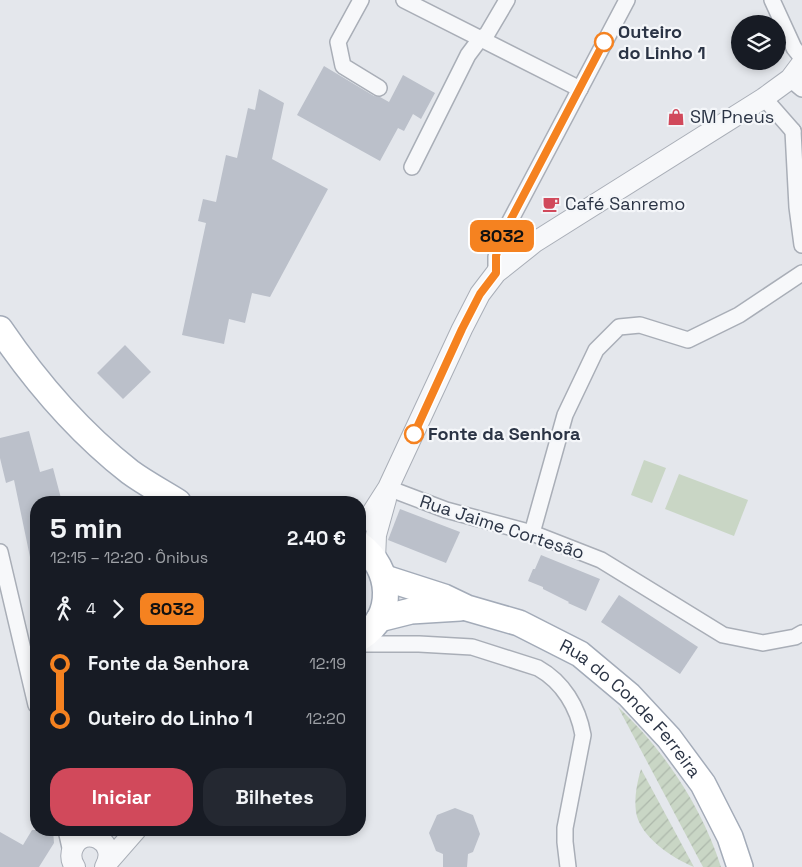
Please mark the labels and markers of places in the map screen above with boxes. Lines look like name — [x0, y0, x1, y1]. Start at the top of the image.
place label: Outeiro do Linho 1 — [618, 20, 706, 64]
marker: Outeiro do Linho 1 — [594, 32, 614, 52]
place label: SM Pneus — [690, 105, 774, 128]
shop icon: SM Pneus — [666, 107, 686, 127]
place label: Café Sanremo — [565, 192, 685, 215]
cafe icon: Café Sanremo — [541, 194, 561, 214]
place label: Fonte da Senhora — [428, 422, 581, 445]
marker: Fonte da Senhora — [404, 424, 424, 444]

